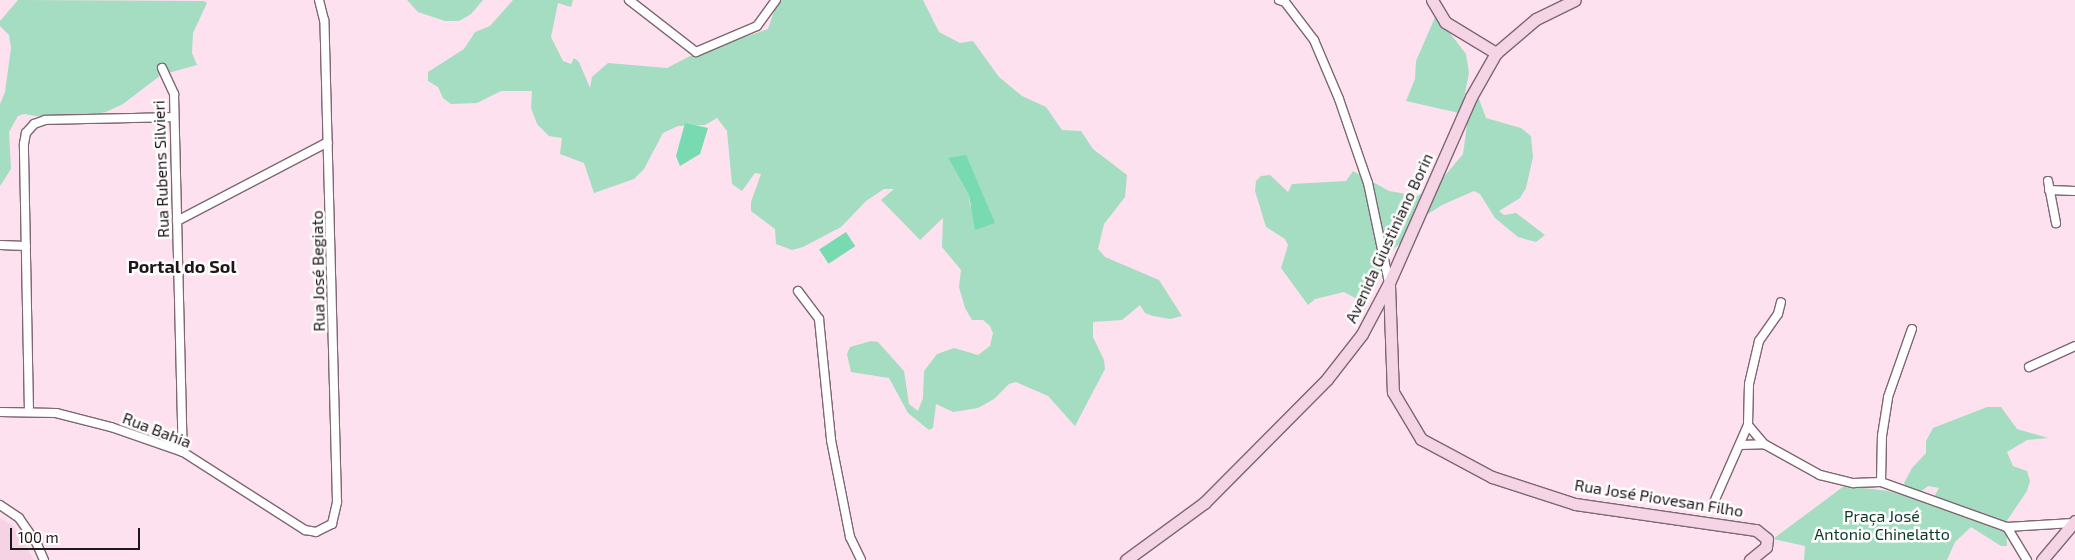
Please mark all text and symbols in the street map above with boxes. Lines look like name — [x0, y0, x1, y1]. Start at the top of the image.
street label: Rua Rubens Silvieri — [149, 100, 173, 238]
street label: Avenida Giustiniano Borin — [1341, 150, 1437, 326]
street label: Rua José Begiato — [307, 210, 329, 332]
district label: Portal do Sol — [127, 255, 237, 277]
street label: Rua Bahia — [120, 408, 194, 452]
street label: Rua José Piovesan Filho — [1573, 475, 1745, 521]
park label: Praça José Antonio Chinelatto — [1814, 506, 1950, 544]
scale bar — [12, 518, 142, 550]
text: 100 m — [18, 528, 59, 546]

